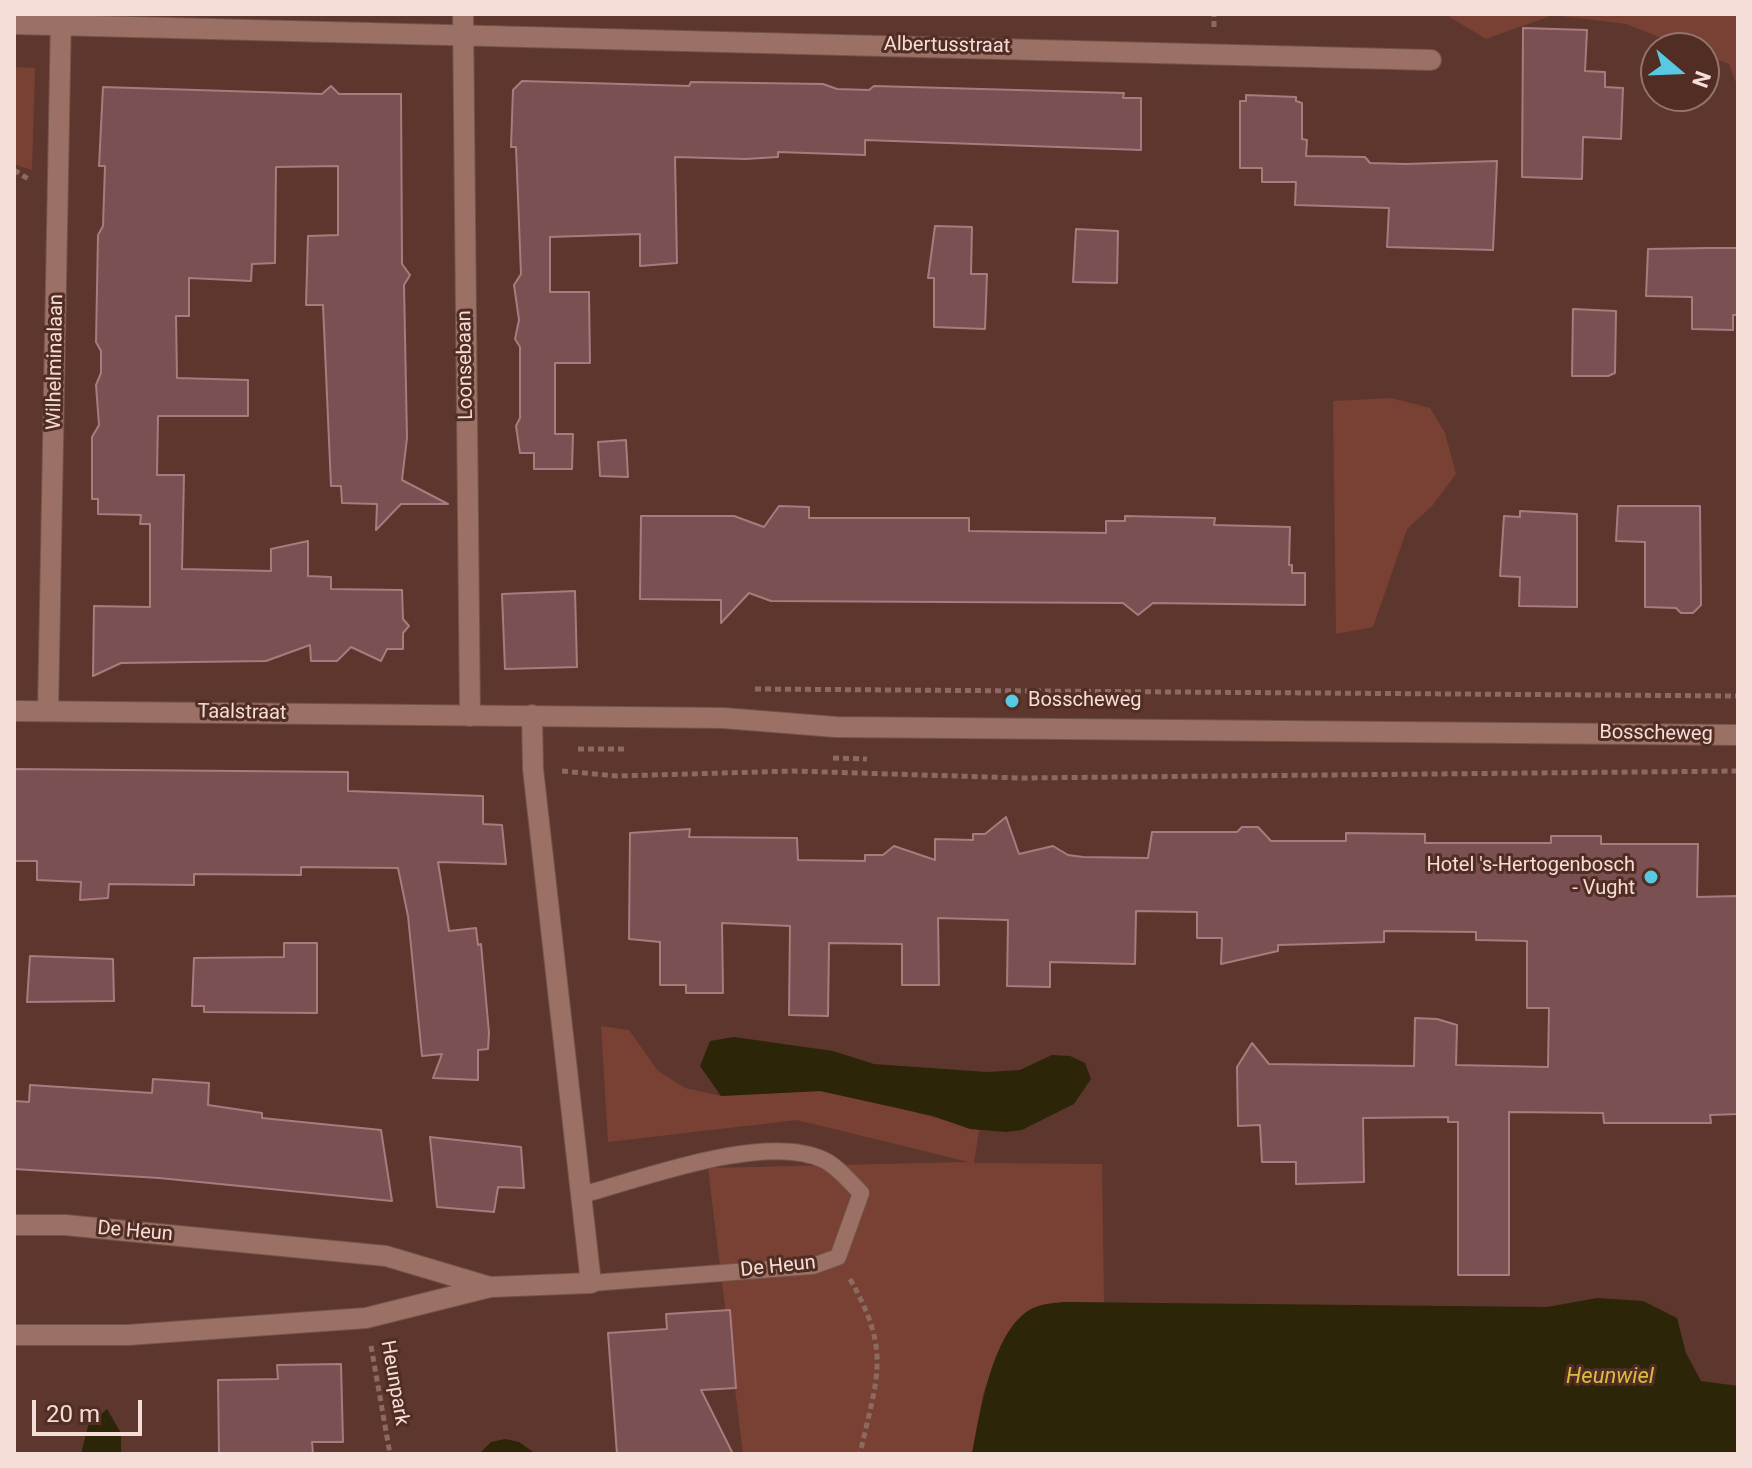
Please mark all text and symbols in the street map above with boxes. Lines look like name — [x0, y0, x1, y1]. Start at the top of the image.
north arrow — [1640, 32, 1720, 112]
street label: Albertusstraat — [884, 33, 1010, 59]
text: N — [1687, 68, 1716, 91]
street label: Wilhelminalaan — [43, 294, 69, 430]
street label: Loonsebaan — [453, 310, 479, 420]
place label: Bosscheweg — [1028, 689, 1141, 713]
marker: Bosscheweg — [1003, 692, 1021, 710]
street label: Taalstraat — [197, 700, 287, 726]
street label: Bosscheweg — [1599, 721, 1713, 747]
place label: Hotel 's-Hertogenbosch - Vught — [1427, 854, 1635, 901]
marker: Hotel 's-Hertogenbosch - Vught — [1642, 868, 1660, 886]
street label: De Heun — [96, 1217, 174, 1247]
street label: De Heun — [739, 1251, 817, 1283]
street label: Heunpark — [375, 1339, 413, 1427]
water label: Heunwiel — [1566, 1364, 1654, 1390]
scale bar — [36, 1384, 146, 1434]
text: 20 m — [46, 1400, 100, 1428]

